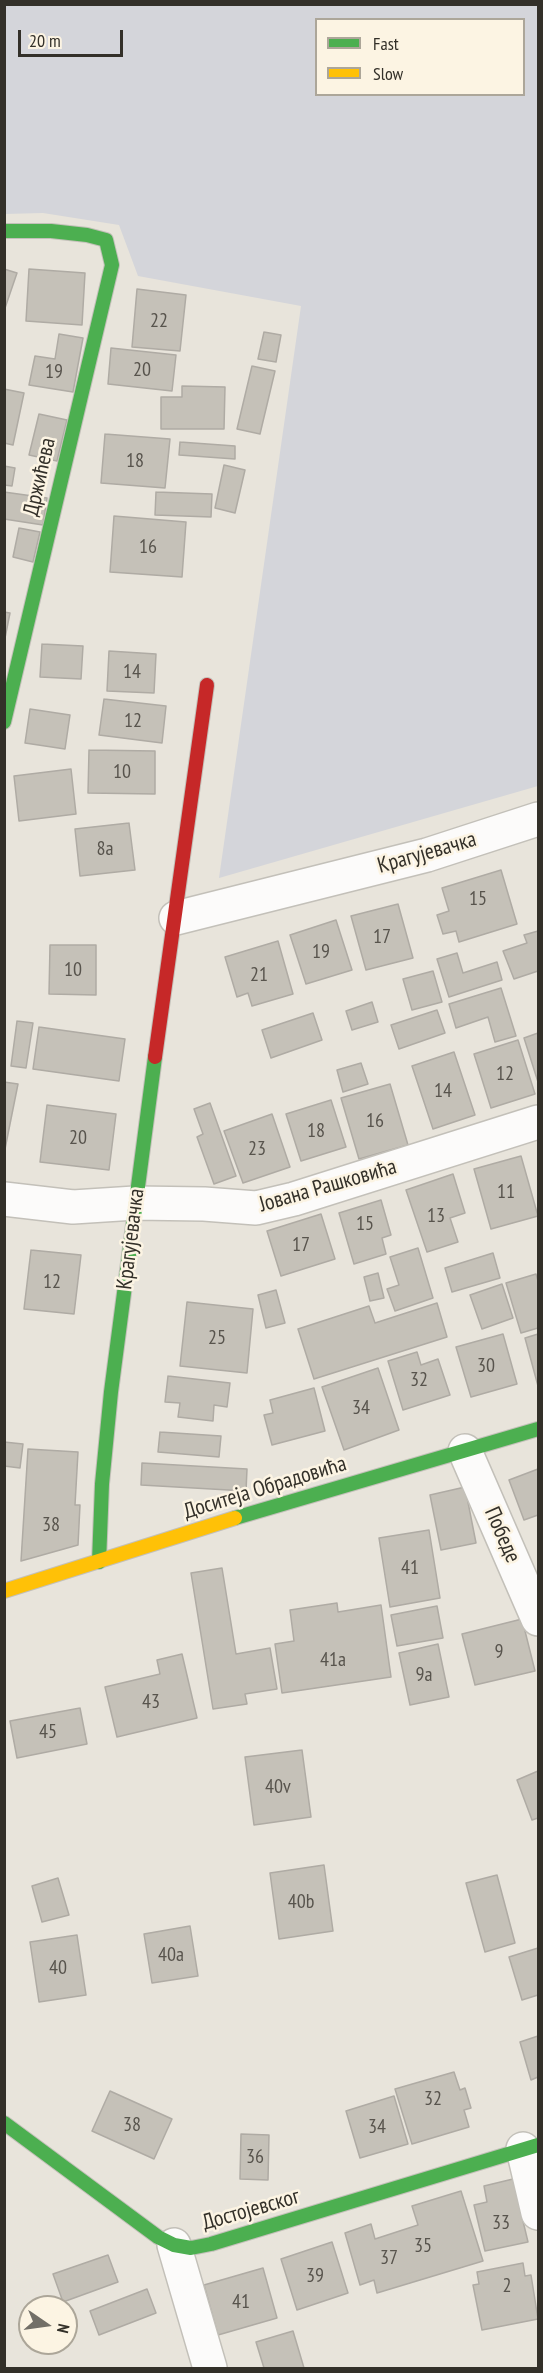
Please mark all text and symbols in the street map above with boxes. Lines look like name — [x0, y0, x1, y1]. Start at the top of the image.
scale bar — [21, 18, 126, 56]
legend — [315, 18, 525, 96]
text: 20 m — [29, 29, 61, 52]
text: Fast — [373, 32, 399, 55]
text: Slow — [373, 62, 403, 85]
house number: 22 — [150, 309, 168, 333]
house number: 20 — [133, 358, 151, 382]
house number: 19 — [45, 360, 63, 384]
street label: Држићева — [18, 435, 62, 519]
house number: 18 — [126, 449, 144, 473]
house number: 16 — [139, 535, 157, 559]
house number: 14 — [123, 660, 141, 684]
house number: 12 — [124, 709, 142, 733]
house number: 10 — [113, 760, 131, 784]
street label: Крагујевачка — [375, 826, 479, 880]
house number: 8a — [97, 837, 113, 861]
house number: 15 — [469, 887, 487, 911]
house number: 17 — [373, 925, 391, 949]
house number: 19 — [312, 940, 330, 964]
house number: 10 — [64, 958, 82, 982]
house number: 21 — [250, 963, 268, 987]
house number: 12 — [496, 1062, 514, 1086]
house number: 14 — [434, 1079, 452, 1103]
house number: 16 — [366, 1109, 384, 1133]
house number: 18 — [307, 1119, 325, 1143]
house number: 20 — [69, 1126, 87, 1150]
house number: 23 — [248, 1137, 266, 1161]
street label: Јована Рашковића — [256, 1154, 400, 1218]
house number: 11 — [497, 1180, 515, 1204]
street label: Крагујевачка — [112, 1187, 150, 1291]
house number: 13 — [427, 1204, 445, 1228]
house number: 15 — [356, 1212, 374, 1236]
house number: 17 — [292, 1233, 310, 1257]
house number: 12 — [43, 1270, 61, 1294]
house number: 25 — [208, 1326, 226, 1350]
house number: 30 — [477, 1354, 495, 1378]
house number: 32 — [410, 1368, 428, 1392]
house number: 34 — [352, 1396, 370, 1420]
street label: Доситеја Обрадовића — [180, 1451, 350, 1525]
street label: Победе — [478, 1503, 526, 1567]
house number: 38 — [42, 1513, 60, 1537]
house number: 41 — [401, 1556, 419, 1580]
house number: 9 — [495, 1640, 503, 1664]
house number: 41a — [320, 1648, 346, 1672]
house number: 9a — [416, 1663, 432, 1687]
house number: 43 — [142, 1690, 160, 1714]
house number: 45 — [39, 1720, 57, 1744]
house number: 40v — [265, 1775, 291, 1799]
house number: 40b — [288, 1890, 314, 1914]
house number: 40a — [158, 1943, 184, 1967]
house number: 40 — [49, 1956, 67, 1980]
house number: 32 — [424, 2087, 442, 2111]
house number: 38 — [123, 2113, 141, 2137]
house number: 34 — [368, 2115, 386, 2139]
house number: 36 — [246, 2145, 264, 2169]
street label: Достојевског — [199, 2184, 303, 2236]
house number: 33 — [492, 2211, 510, 2235]
house number: 35 — [414, 2234, 432, 2258]
house number: 37 — [380, 2246, 398, 2270]
house number: 39 — [306, 2264, 324, 2288]
house number: 2 — [503, 2274, 511, 2298]
house number: 41 — [232, 2290, 250, 2314]
north arrow — [18, 2295, 78, 2355]
text: N — [53, 2322, 74, 2335]

